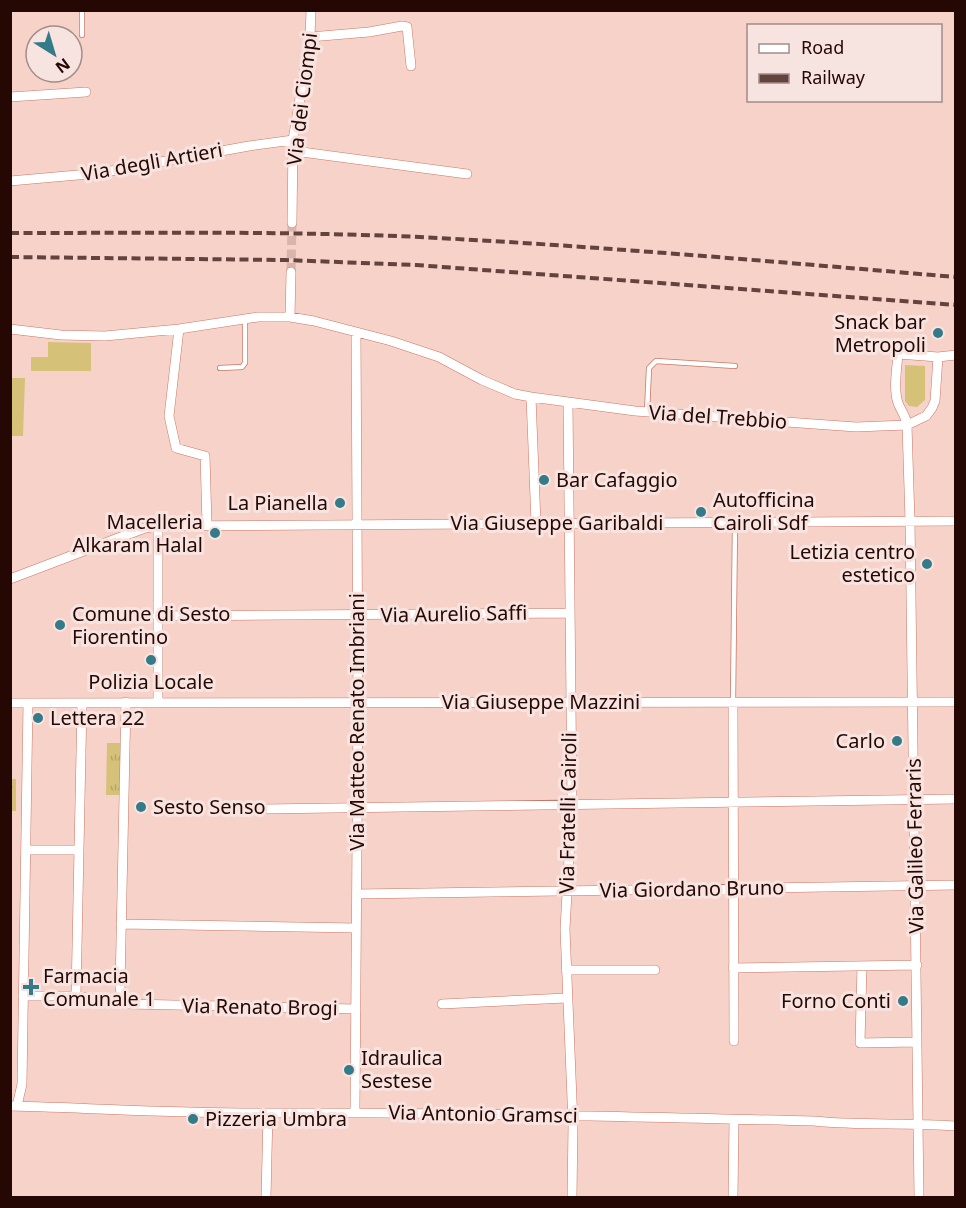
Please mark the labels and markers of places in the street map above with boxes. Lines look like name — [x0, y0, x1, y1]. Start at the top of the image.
place label: Snack bar Metropoli — [834, 308, 926, 358]
marker: Snack bar Metropoli — [931, 326, 945, 340]
place label: Bar Cafaggio — [556, 466, 678, 493]
marker: Bar Cafaggio — [537, 473, 551, 487]
place label: Autofficina Cairoli Sdf — [713, 486, 815, 536]
place label: La Pianella — [227, 489, 328, 516]
marker: La Pianella — [333, 496, 347, 510]
marker: Autofficina Cairoli Sdf — [694, 505, 708, 519]
place label: Macelleria Alkaram Halal — [73, 508, 203, 558]
marker: Macelleria Alkaram Halal — [208, 526, 222, 540]
place label: Letizia centro estetico — [789, 538, 915, 588]
marker: Letizia centro estetico — [920, 557, 934, 571]
place label: Comune di Sesto Fiorentino — [72, 600, 230, 650]
marker: Comune di Sesto Fiorentino — [53, 618, 67, 632]
marker: Polizia Locale — [144, 653, 158, 667]
place label: Polizia Locale — [88, 668, 214, 695]
place label: Lettera 22 — [50, 704, 145, 731]
marker: Lettera 22 — [31, 711, 45, 725]
place label: Carlo — [836, 727, 885, 754]
marker: Carlo — [890, 734, 904, 748]
place label: Sesto Senso — [153, 793, 266, 820]
marker: Sesto Senso — [134, 800, 148, 814]
place label: Farmacia Comunale 1 — [43, 962, 155, 1012]
marker: Farmacia Comunale 1 — [24, 980, 38, 994]
place label: Forno Conti — [781, 987, 891, 1014]
marker: Forno Conti — [896, 994, 910, 1008]
place label: Idraulica Sestese — [361, 1044, 443, 1094]
marker: Idraulica Sestese — [342, 1063, 356, 1077]
place label: Pizzeria Umbra — [205, 1105, 347, 1132]
marker: Pizzeria Umbra — [186, 1112, 200, 1126]

